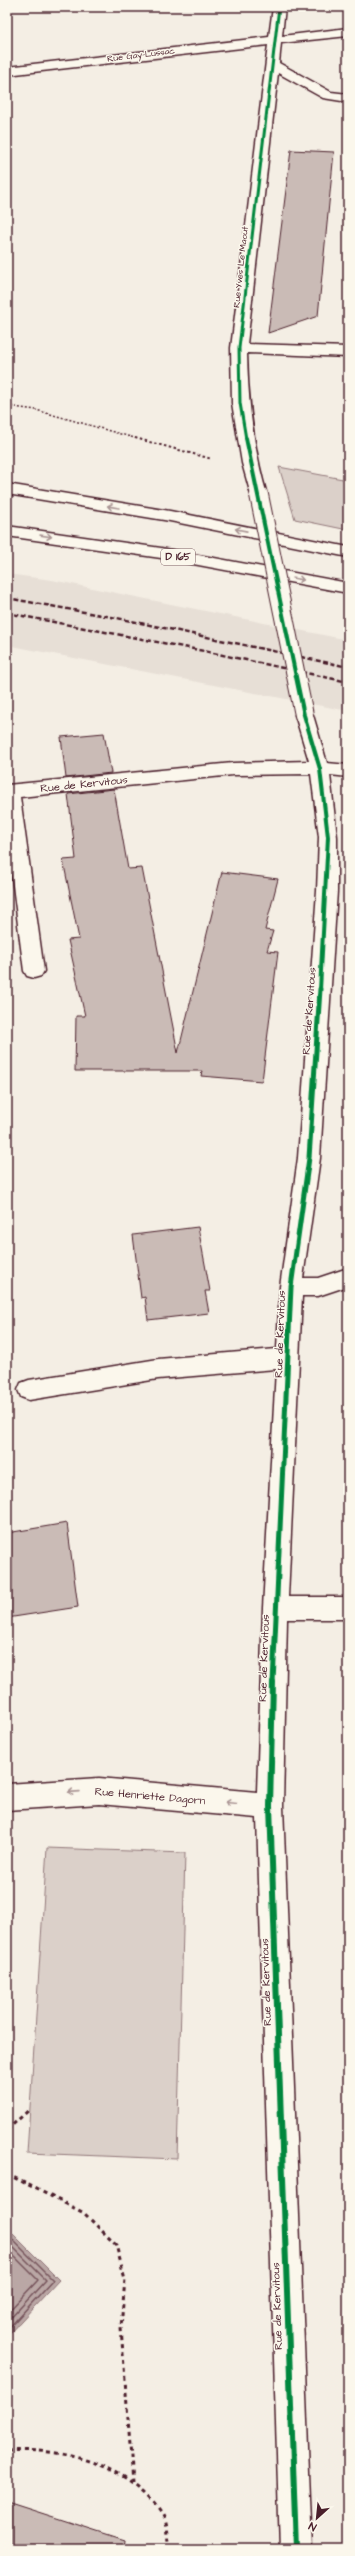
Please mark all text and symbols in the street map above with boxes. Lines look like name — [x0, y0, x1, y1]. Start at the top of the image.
street label: Rue Gay-Lussac — [106, 44, 176, 66]
street label: Rue Yves Le Maout — [230, 225, 252, 308]
one-way arrow — [107, 502, 120, 510]
one-way arrow — [235, 526, 248, 534]
one-way arrow — [39, 532, 52, 540]
road number: D 165 — [161, 549, 195, 565]
one-way arrow — [291, 575, 304, 583]
street label: Rue de Kervitous — [40, 772, 129, 796]
street label: Rue de Kervitous — [298, 966, 320, 1055]
street label: Rue de Kervitous — [271, 1290, 289, 1378]
street label: Rue de Kervitous — [255, 1614, 273, 1702]
street label: Rue Henriette Dagorn — [94, 1784, 206, 1809]
one-way arrow — [67, 1789, 80, 1796]
one-way arrow — [225, 1799, 238, 1806]
street label: Rue de Kervitous — [257, 1938, 275, 2026]
street label: Rue de Kervitous — [268, 2262, 286, 2350]
north arrow — [297, 2498, 337, 2538]
text: N — [306, 2518, 319, 2535]

